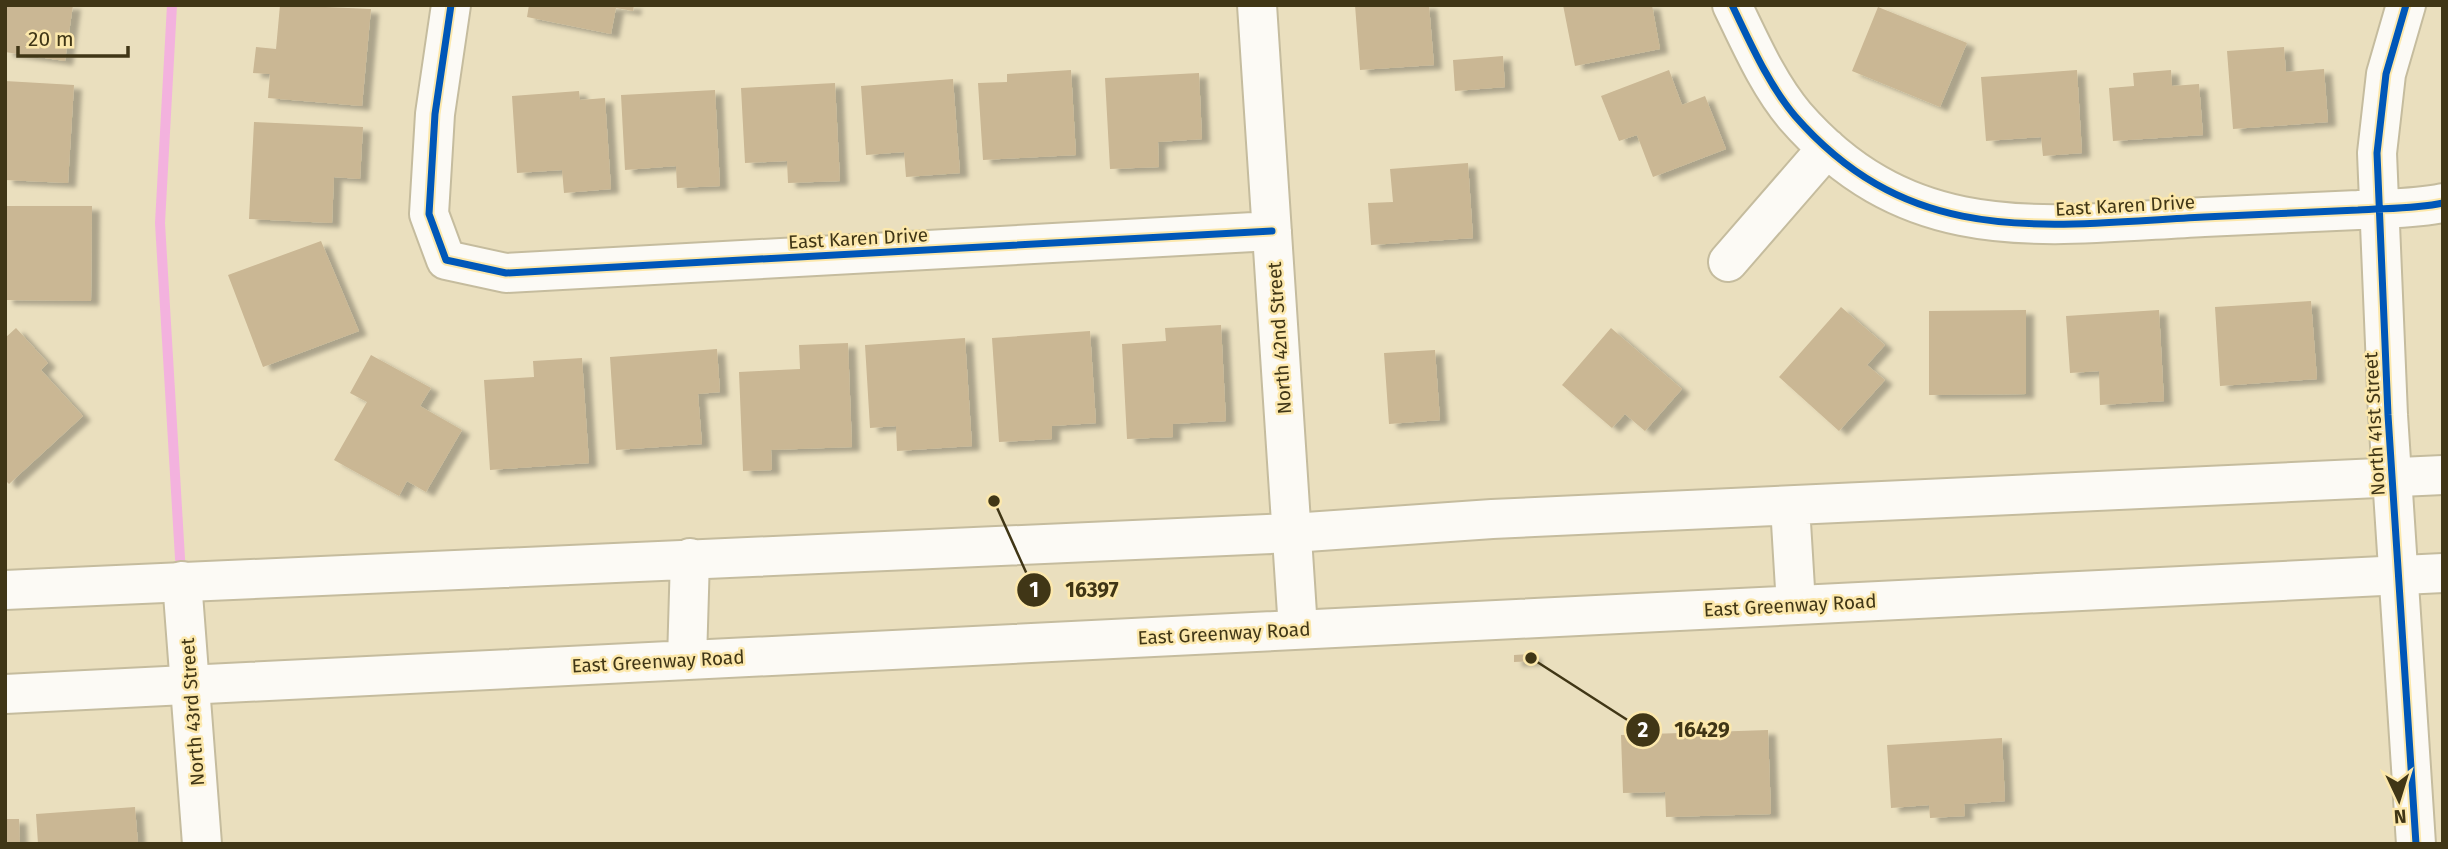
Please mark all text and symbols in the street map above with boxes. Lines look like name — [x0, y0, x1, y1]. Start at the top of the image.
scale bar — [18, 14, 128, 58]
text: 20 m — [28, 26, 74, 52]
street label: East Karen Drive — [2054, 190, 2196, 221]
street label: East Karen Drive — [787, 223, 929, 254]
street label: North 42nd Street — [1263, 261, 1296, 415]
street label: North 41st Street — [2359, 351, 2390, 496]
callout: 16397 — [1017, 569, 1133, 611]
text: 1 — [1029, 577, 1039, 603]
text: 16397 — [1065, 577, 1119, 603]
street label: East Greenway Road — [1703, 589, 1877, 622]
street label: East Greenway Road — [1137, 617, 1311, 650]
street label: North 43rd Street — [176, 637, 209, 787]
street label: East Greenway Road — [571, 645, 745, 678]
callout: 16429 — [1626, 709, 1744, 751]
text: 2 — [1638, 717, 1649, 743]
text: 16429 — [1674, 717, 1730, 743]
north arrow — [2364, 765, 2434, 835]
text: N — [2393, 805, 2407, 828]

